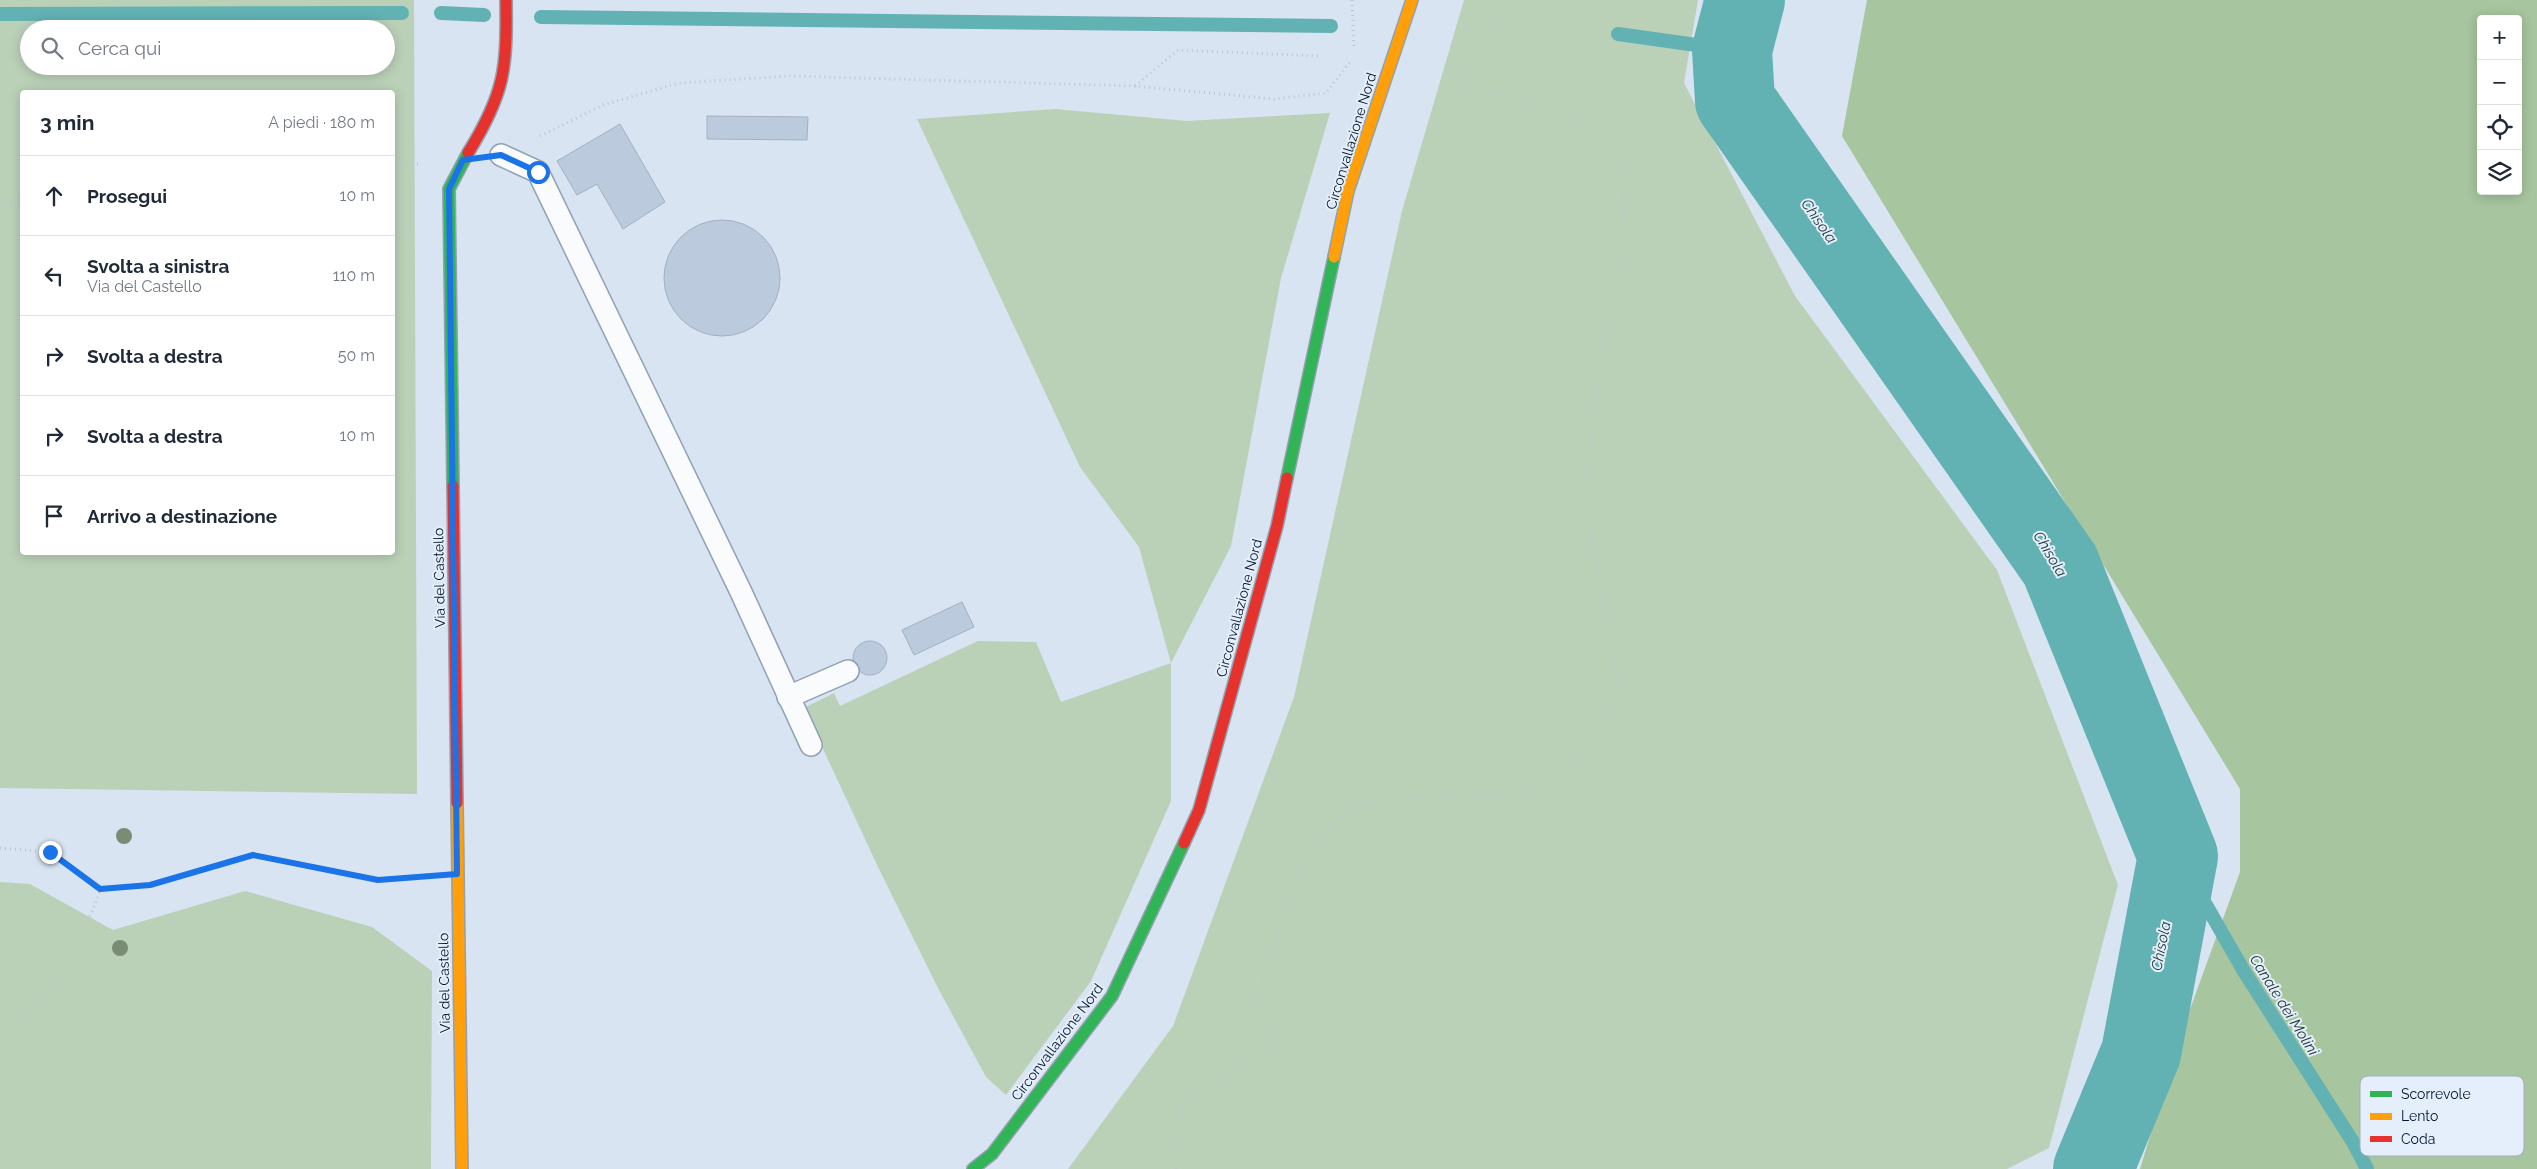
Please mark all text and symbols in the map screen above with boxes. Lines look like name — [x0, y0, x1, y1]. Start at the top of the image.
map controls — [2477, 15, 2522, 195]
button: + — [2477, 15, 2522, 60]
search box — [20, 20, 395, 75]
icon: search — [38, 34, 66, 62]
text: Cerca qui — [78, 37, 161, 59]
button: − — [2477, 60, 2522, 105]
street label: Circonvallazione Nord — [1323, 71, 1379, 211]
button: locate — [2477, 105, 2522, 150]
text: 3 min — [40, 110, 94, 135]
text: A piedi · 180 m — [268, 113, 375, 132]
button: layers — [2477, 150, 2522, 195]
route start — [527, 161, 550, 184]
icon: ahead — [40, 182, 68, 210]
text: Prosegui — [87, 185, 167, 207]
text: 10 m — [340, 186, 375, 205]
water label: Chisola — [1797, 195, 1841, 247]
text: Svolta a sinistra — [87, 255, 229, 277]
icon: left — [40, 262, 68, 290]
text: 110 m — [333, 266, 375, 285]
text: Via del Castello — [87, 277, 202, 296]
icon: right — [40, 342, 68, 370]
text: Svolta a destra — [87, 345, 223, 367]
text: 50 m — [338, 346, 375, 365]
icon: right — [40, 422, 68, 450]
text: Svolta a destra — [87, 425, 223, 447]
text: 10 m — [340, 426, 375, 445]
icon: arrive — [40, 502, 68, 530]
text: Arrivo a destinazione — [87, 505, 277, 527]
street label: Via del Castello — [430, 528, 448, 628]
water label: Chisola — [2029, 528, 2071, 580]
street label: Circonvallazione Nord — [1213, 537, 1265, 679]
route end — [39, 841, 62, 864]
water label: Chisola — [2147, 920, 2175, 972]
street label: Via del Castello — [435, 933, 453, 1033]
water label: Canale dei Molini — [2246, 951, 2323, 1059]
street label: Circonvallazione Nord — [1008, 980, 1106, 1104]
legend — [2360, 1076, 2524, 1156]
text: Scorrevole — [2401, 1086, 2471, 1102]
text: Lento — [2401, 1108, 2438, 1124]
text: Coda — [2401, 1131, 2435, 1147]

